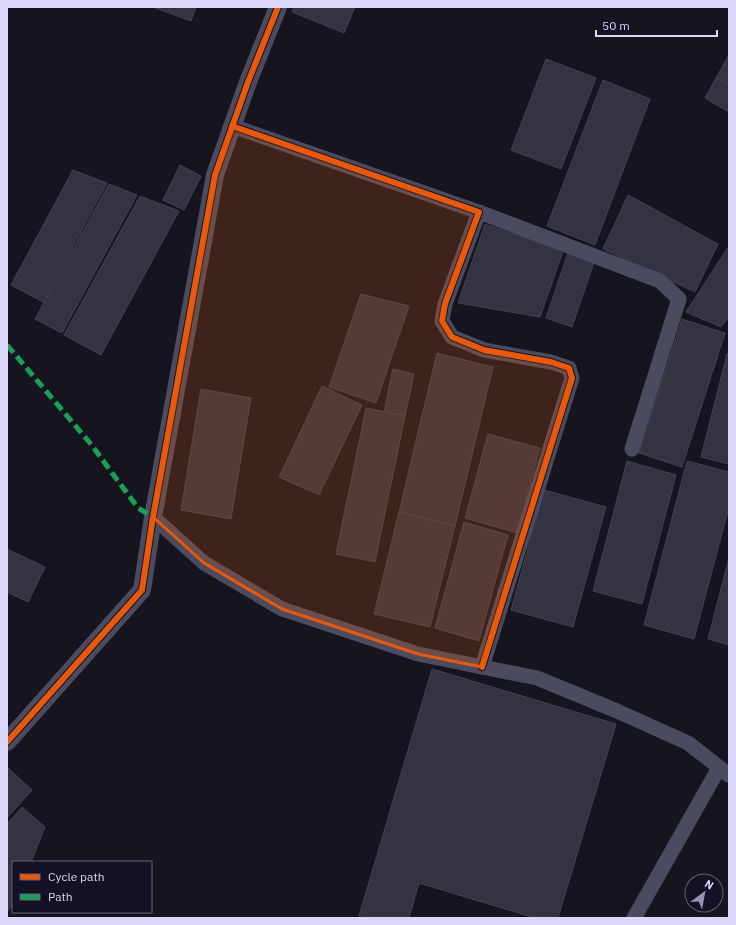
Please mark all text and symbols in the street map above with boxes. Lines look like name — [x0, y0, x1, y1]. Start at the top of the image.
scale bar — [596, 12, 717, 38]
text: 50 m — [602, 18, 630, 33]
legend — [12, 861, 152, 913]
text: Cycle path — [48, 869, 105, 884]
north arrow — [684, 873, 724, 913]
text: N — [702, 876, 716, 893]
text: Path — [48, 889, 73, 904]

